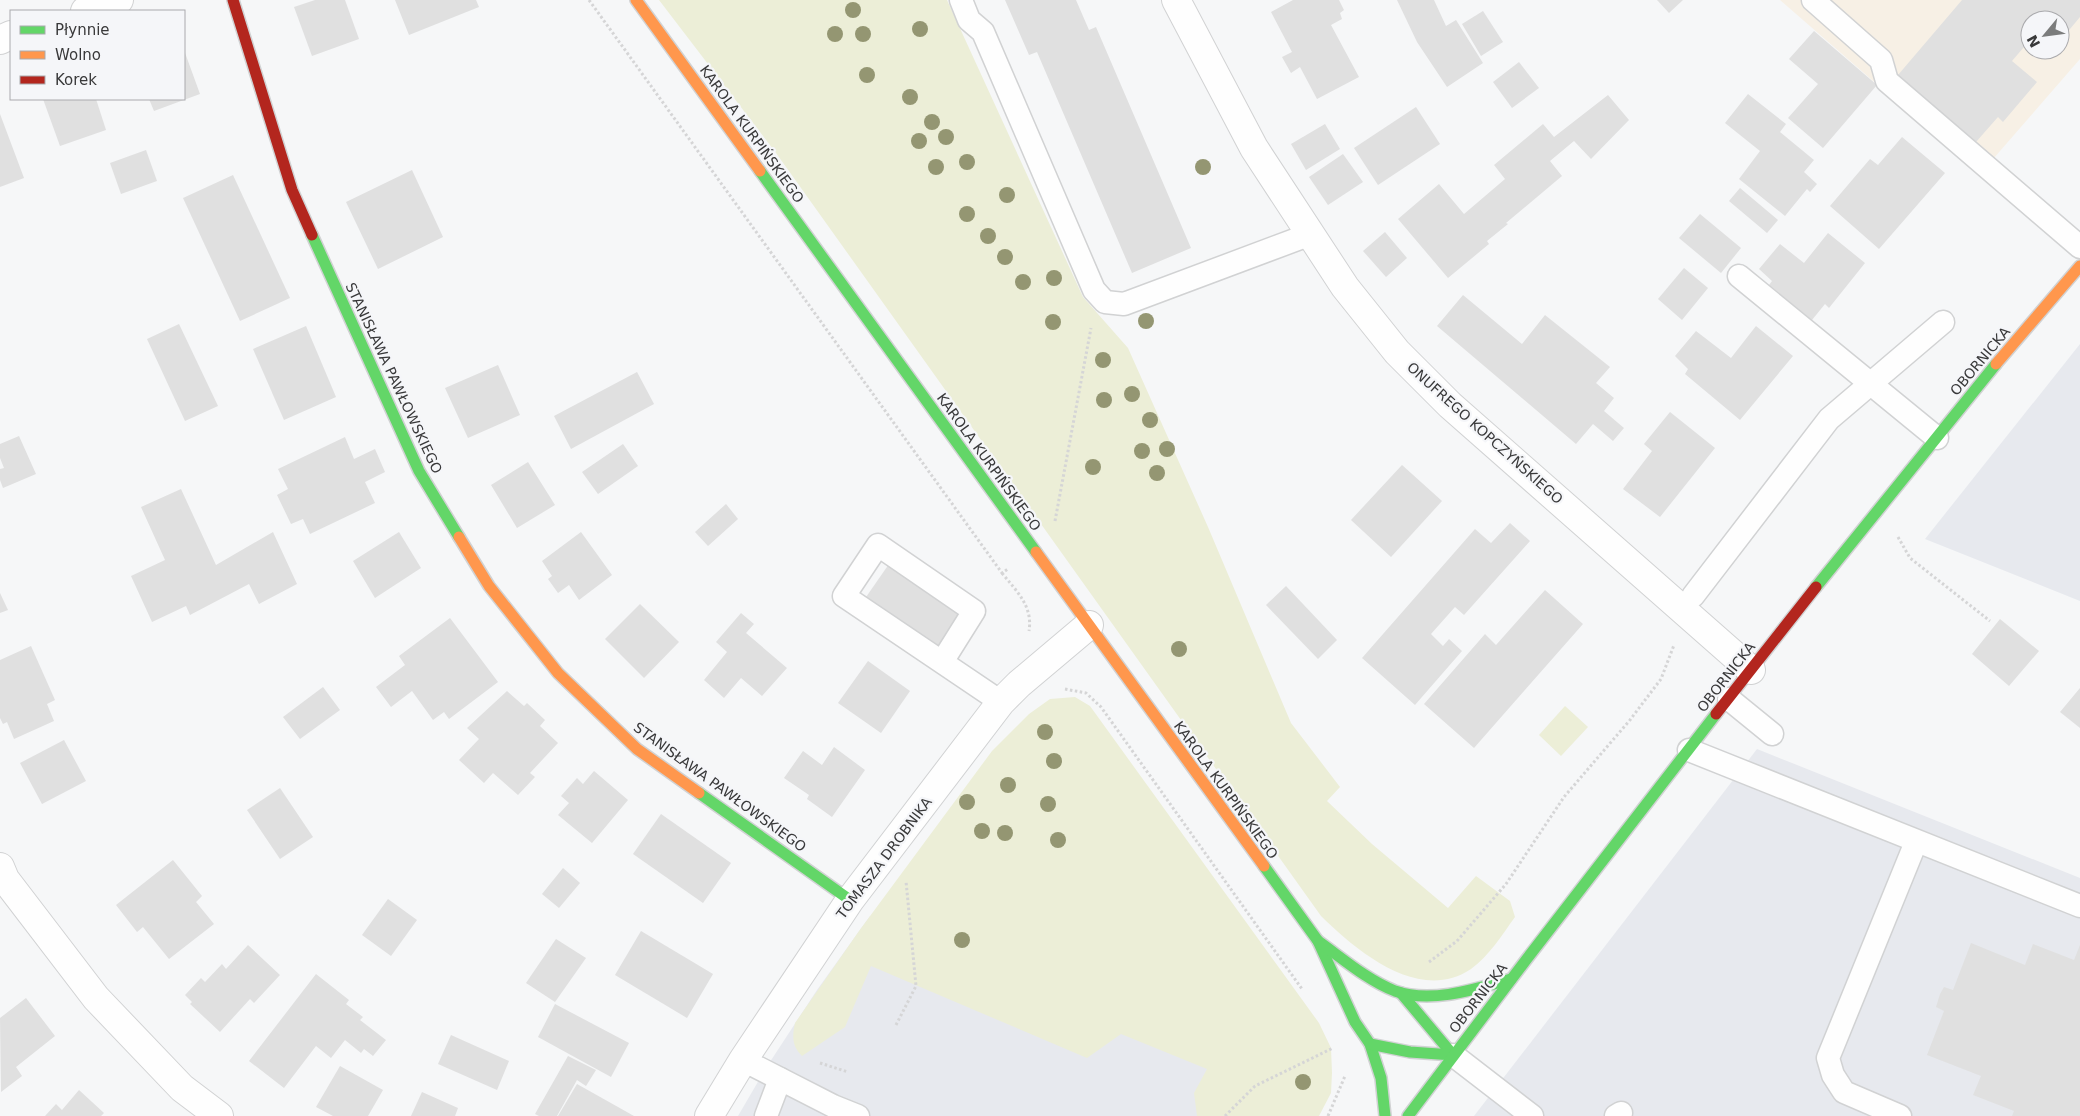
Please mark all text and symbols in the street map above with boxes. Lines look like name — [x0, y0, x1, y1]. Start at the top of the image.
legend — [10, 10, 185, 100]
north arrow — [2020, 10, 2070, 60]
text: Płynnie — [55, 21, 110, 39]
text: N — [2024, 32, 2043, 50]
text: Wolno — [55, 46, 101, 64]
street label: KAROLA KURPIŃSKIEGO — [697, 62, 808, 206]
text: Korek — [55, 71, 97, 89]
street label: STANISŁAWA PAWŁOWSKIEGO — [343, 280, 445, 476]
street label: OBORNICKA — [1947, 323, 2013, 398]
street label: ONUFREGO KOPCZYŃSKIEGO — [1404, 358, 1567, 507]
street label: KAROLA KURPIŃSKIEGO — [934, 390, 1045, 534]
street label: OBORNICKA — [1694, 639, 1758, 715]
street label: KAROLA KURPIŃSKIEGO — [1171, 718, 1282, 862]
street label: STANISŁAWA PAWŁOWSKIEGO — [631, 719, 809, 855]
street label: TOMASZA DROBNIKA — [832, 794, 935, 923]
street label: OBORNICKA — [1446, 960, 1510, 1036]

